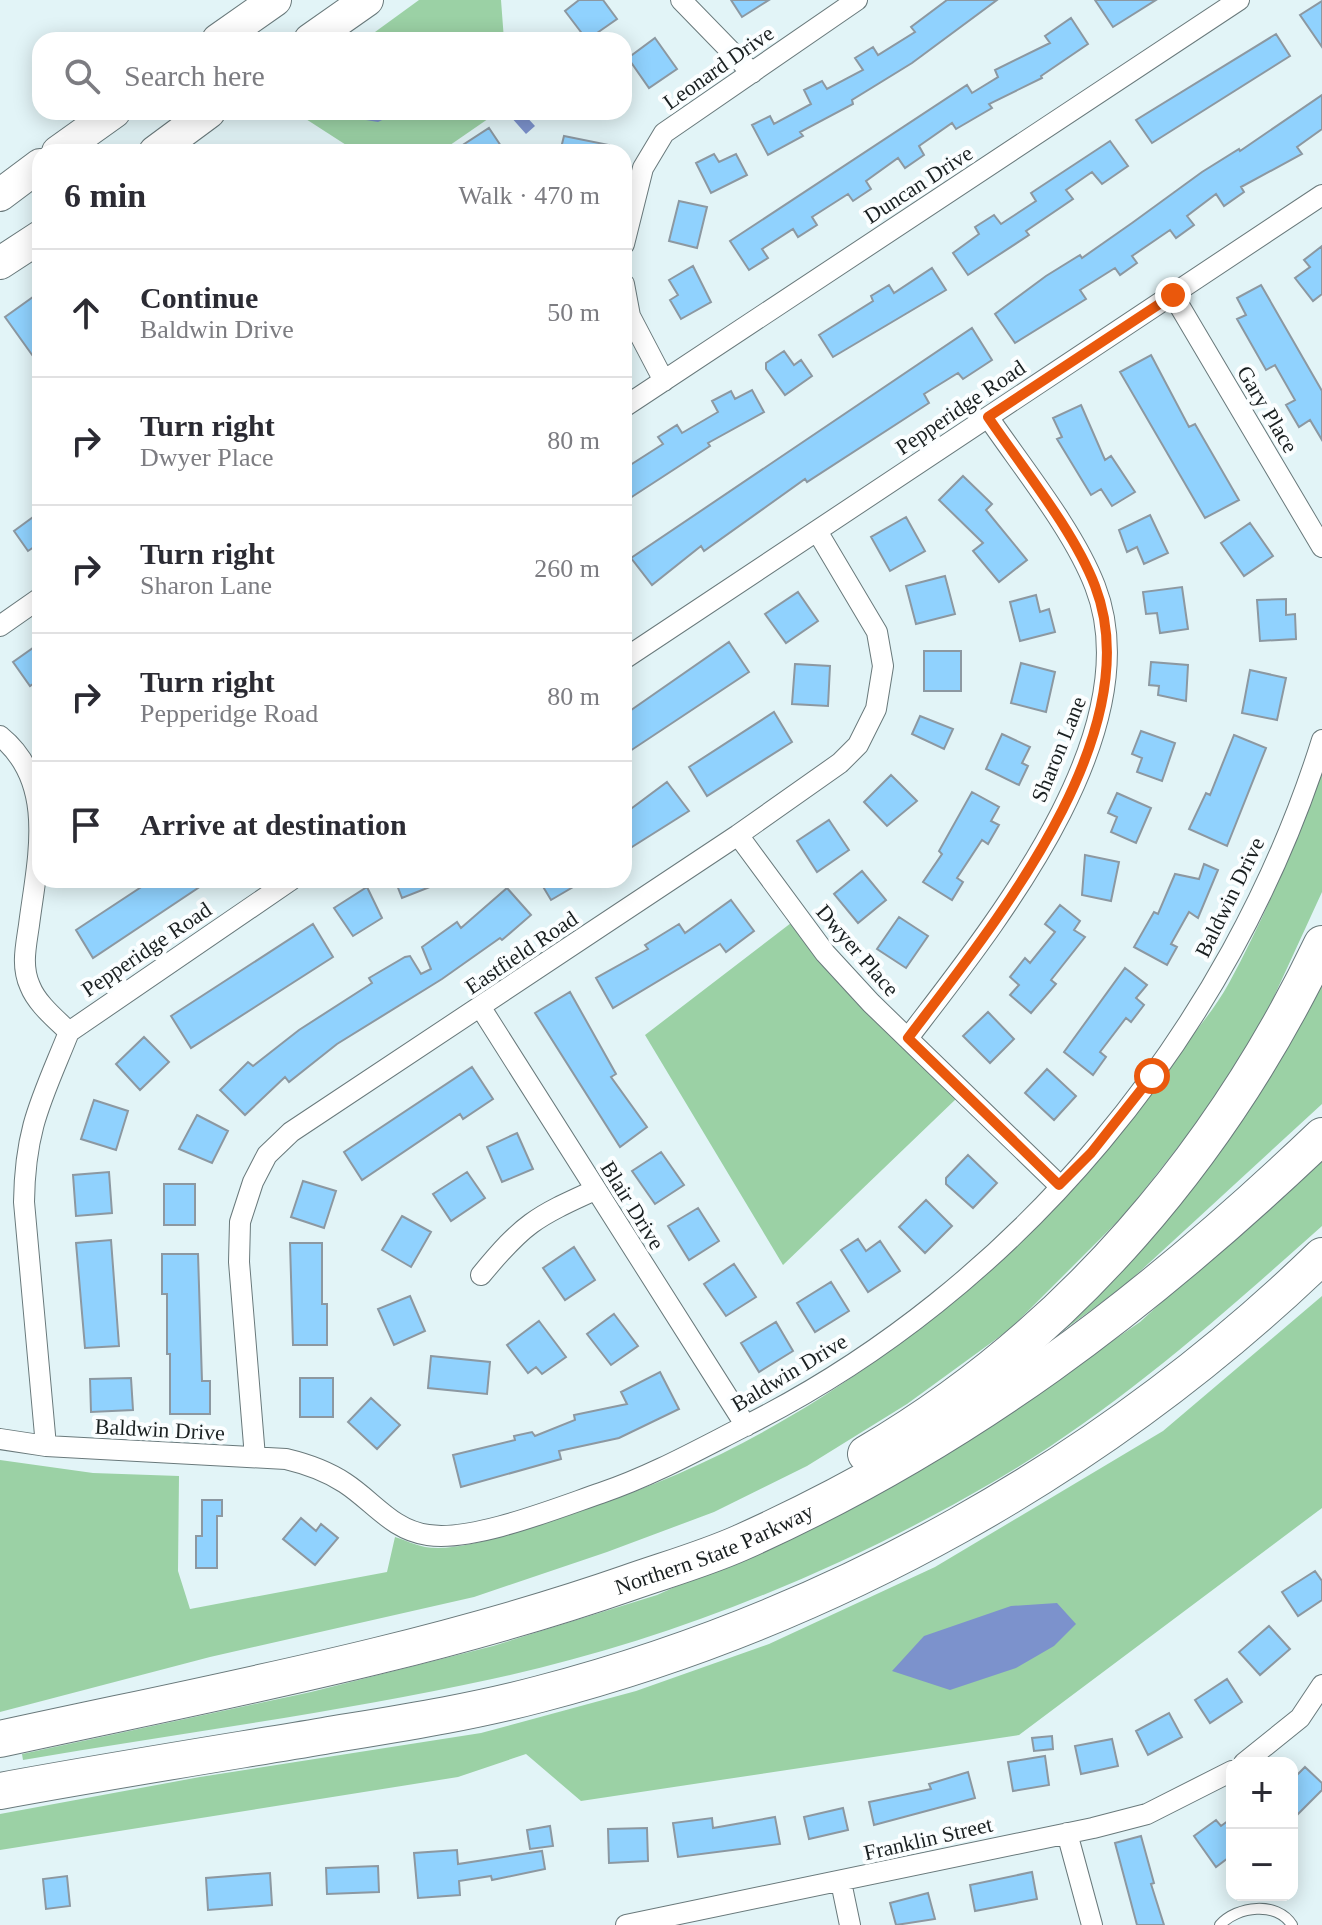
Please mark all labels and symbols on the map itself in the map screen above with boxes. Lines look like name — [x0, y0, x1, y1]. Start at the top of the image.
street label: Leonard Drive — [658, 20, 778, 115]
street label: Duncan Drive — [859, 140, 977, 229]
route end — [1155, 277, 1191, 313]
street label: Pepperidge Road — [891, 355, 1030, 460]
street label: Gary Place — [1232, 361, 1303, 457]
street label: Sharon Lane — [1026, 693, 1091, 806]
street label: Baldwin Drive — [1190, 833, 1269, 961]
street label: Pepperidge Road — [77, 897, 216, 1002]
street label: Dwyer Place — [811, 899, 904, 1001]
street label: Eastfield Road — [460, 906, 582, 999]
route start — [1134, 1058, 1170, 1094]
street label: Blair Drive — [596, 1156, 670, 1254]
street label: Baldwin Drive — [727, 1328, 851, 1417]
street label: Baldwin Drive — [94, 1414, 226, 1445]
street label: Northern State Parkway — [612, 1498, 817, 1600]
street label: Franklin Street — [861, 1812, 995, 1865]

